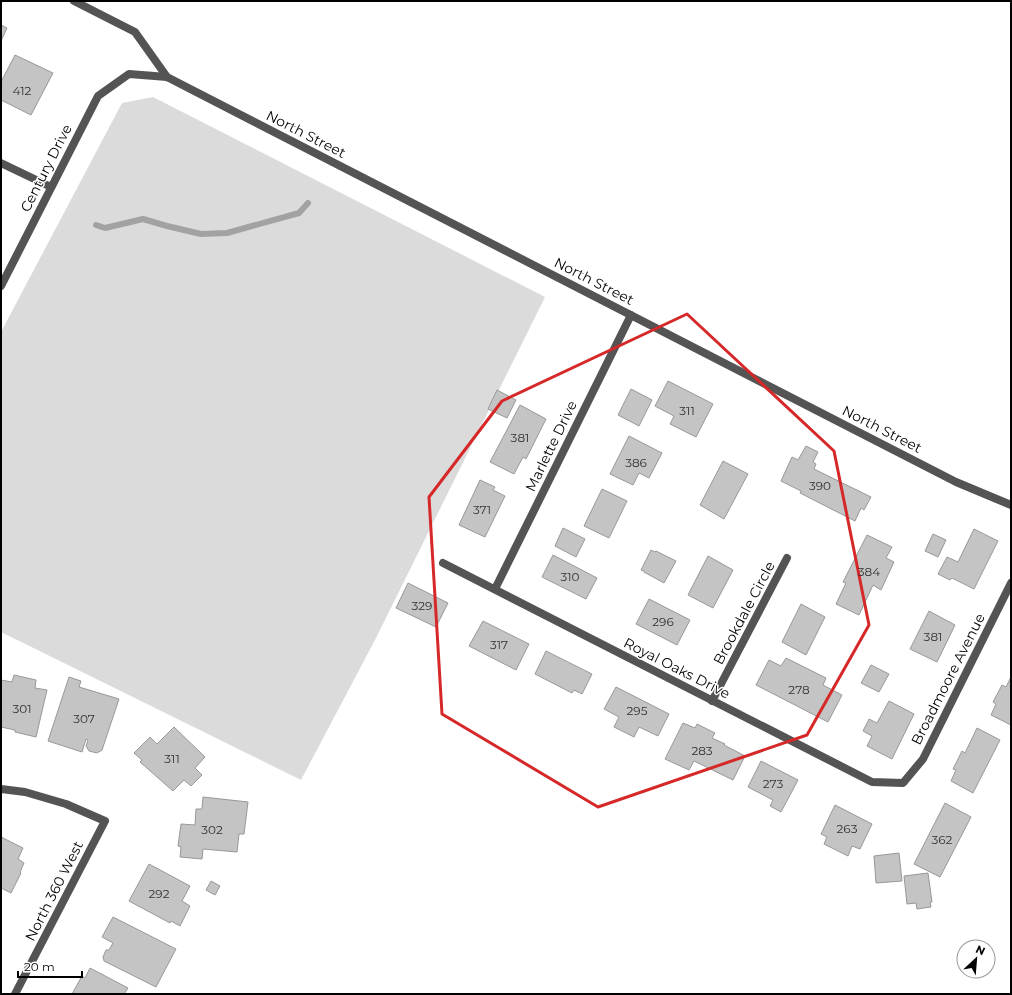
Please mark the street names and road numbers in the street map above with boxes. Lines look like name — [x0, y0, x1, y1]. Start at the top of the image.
street label: North Street — [263, 106, 349, 162]
street label: Century Drive — [16, 121, 76, 215]
street label: North Street — [551, 253, 637, 309]
street label: Marlette Drive — [521, 398, 581, 494]
street label: North Street — [839, 401, 925, 457]
street label: Brookdale Circle — [709, 558, 779, 668]
street label: Broadmoore Avenue — [907, 610, 989, 748]
street label: Royal Oaks Drive — [621, 633, 733, 703]
street label: North 360 West — [21, 838, 87, 944]

